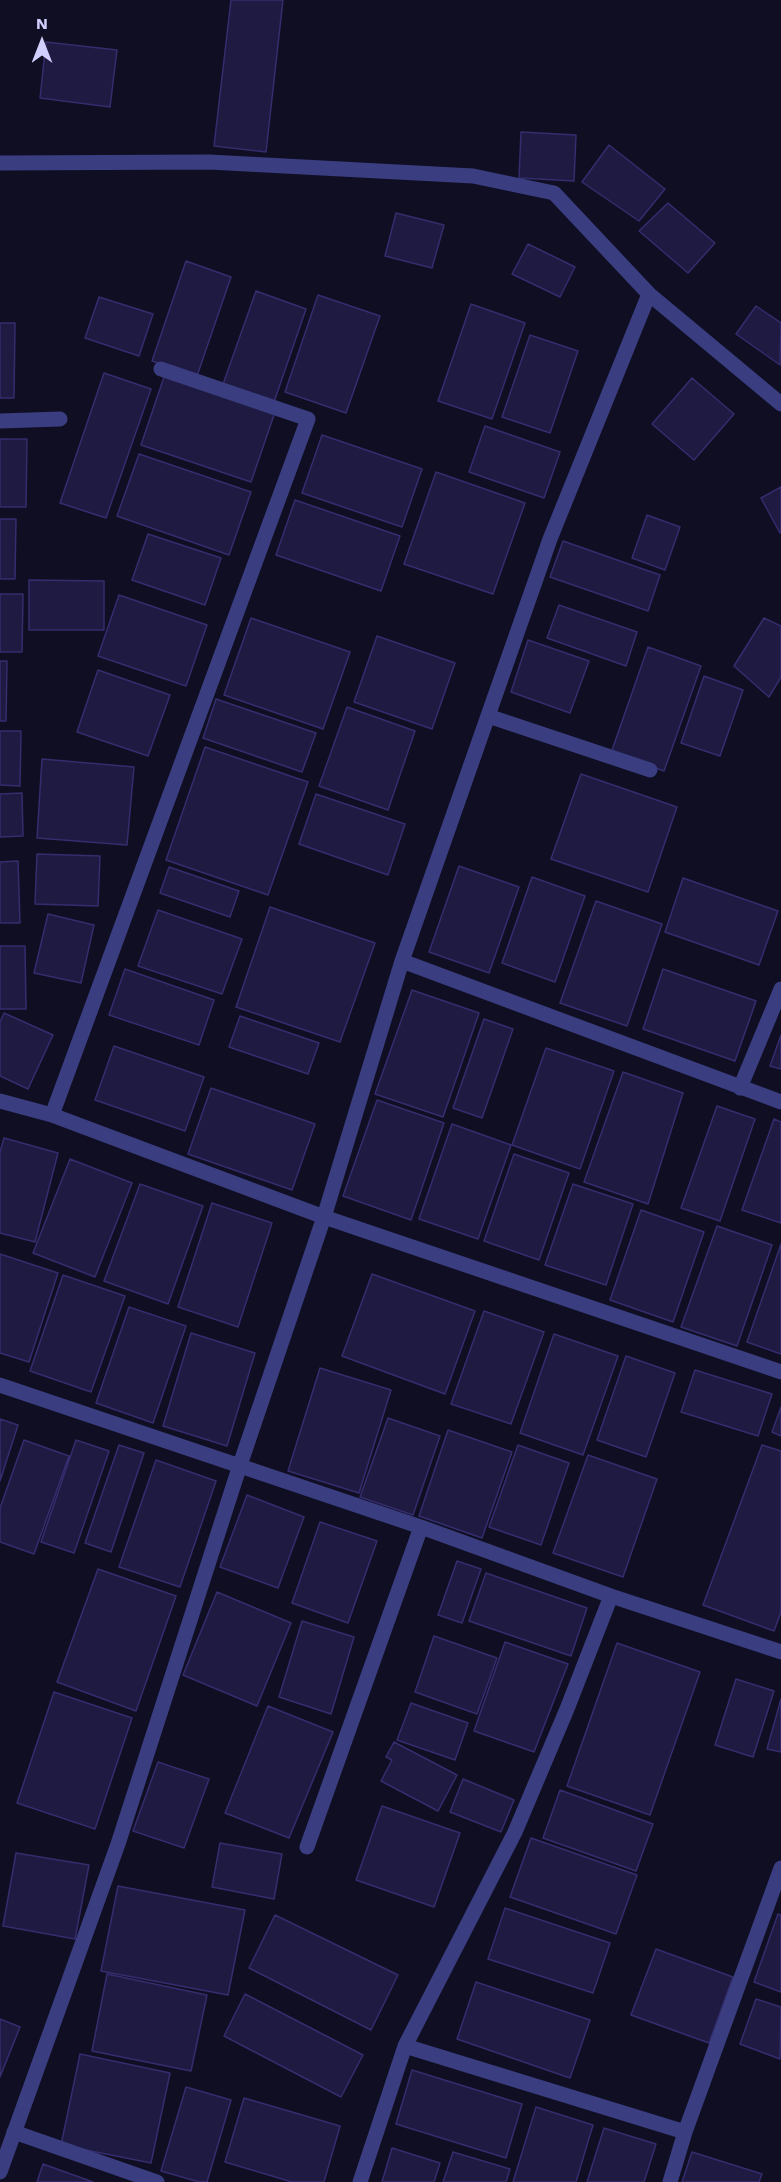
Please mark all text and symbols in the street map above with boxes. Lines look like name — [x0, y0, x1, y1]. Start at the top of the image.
north arrow — [12, 12, 72, 72]
text: N — [36, 14, 48, 33]

